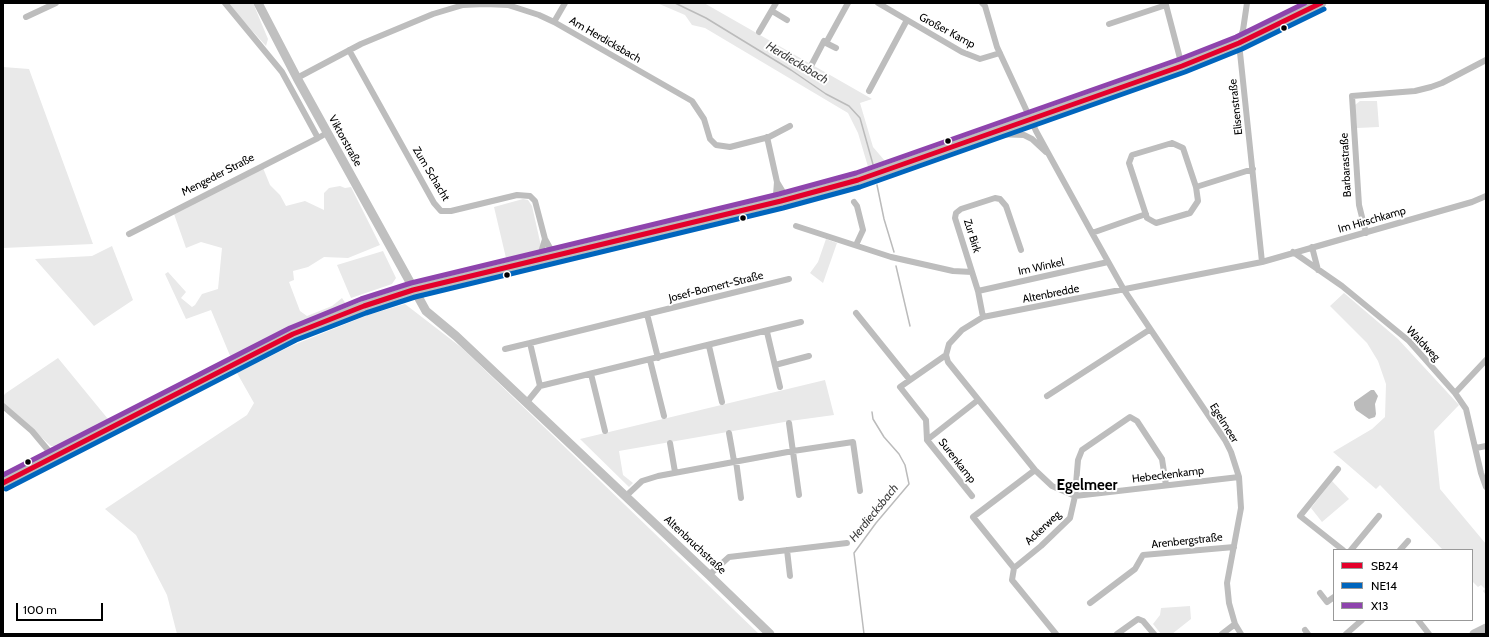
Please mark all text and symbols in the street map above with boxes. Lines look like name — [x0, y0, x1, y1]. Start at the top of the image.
street label: Großer Kamp — [917, 11, 977, 51]
street label: Am Herdicksbach — [567, 14, 643, 66]
unlabelled marker — [1279, 23, 1289, 33]
water label: Herdiecksbach — [763, 39, 831, 87]
street label: Elisenstraße — [1226, 78, 1246, 136]
street label: Viktorstraße — [326, 113, 364, 169]
street label: Barbarastraße — [1338, 133, 1354, 197]
unlabelled marker — [943, 136, 953, 146]
street label: Zum Schacht — [410, 145, 452, 203]
street label: Mengeder Straße — [179, 151, 257, 199]
street label: Im Hirschkamp — [1337, 204, 1407, 236]
unlabelled marker — [738, 213, 748, 223]
street label: Zur Birk — [961, 218, 983, 254]
street label: Im Winkel — [1017, 256, 1065, 278]
street label: Josef-Bomert-Straße — [667, 269, 765, 305]
unlabelled marker — [502, 270, 512, 280]
street label: Altenbredde — [1021, 282, 1081, 306]
street label: Waldweg — [1403, 324, 1443, 364]
street label: Egelmeer — [1207, 401, 1241, 445]
street label: Surenkamp — [935, 436, 979, 486]
unlabelled marker — [23, 457, 33, 467]
street label: Hebeckenkamp — [1131, 464, 1205, 486]
district label: Egelmeer — [1057, 477, 1117, 495]
water label: Herdiecksbach — [846, 481, 902, 545]
street label: Ackerweg — [1022, 508, 1064, 548]
street label: Altenbruchstraße — [661, 513, 729, 577]
street label: Arenbergstraße — [1151, 531, 1223, 551]
legend — [1333, 549, 1473, 621]
text: SB24 — [1371, 558, 1398, 573]
text: NE14 — [1371, 578, 1397, 593]
scale bar — [18, 595, 105, 621]
text: X13 — [1371, 598, 1389, 613]
text: 100 m — [23, 602, 57, 617]

